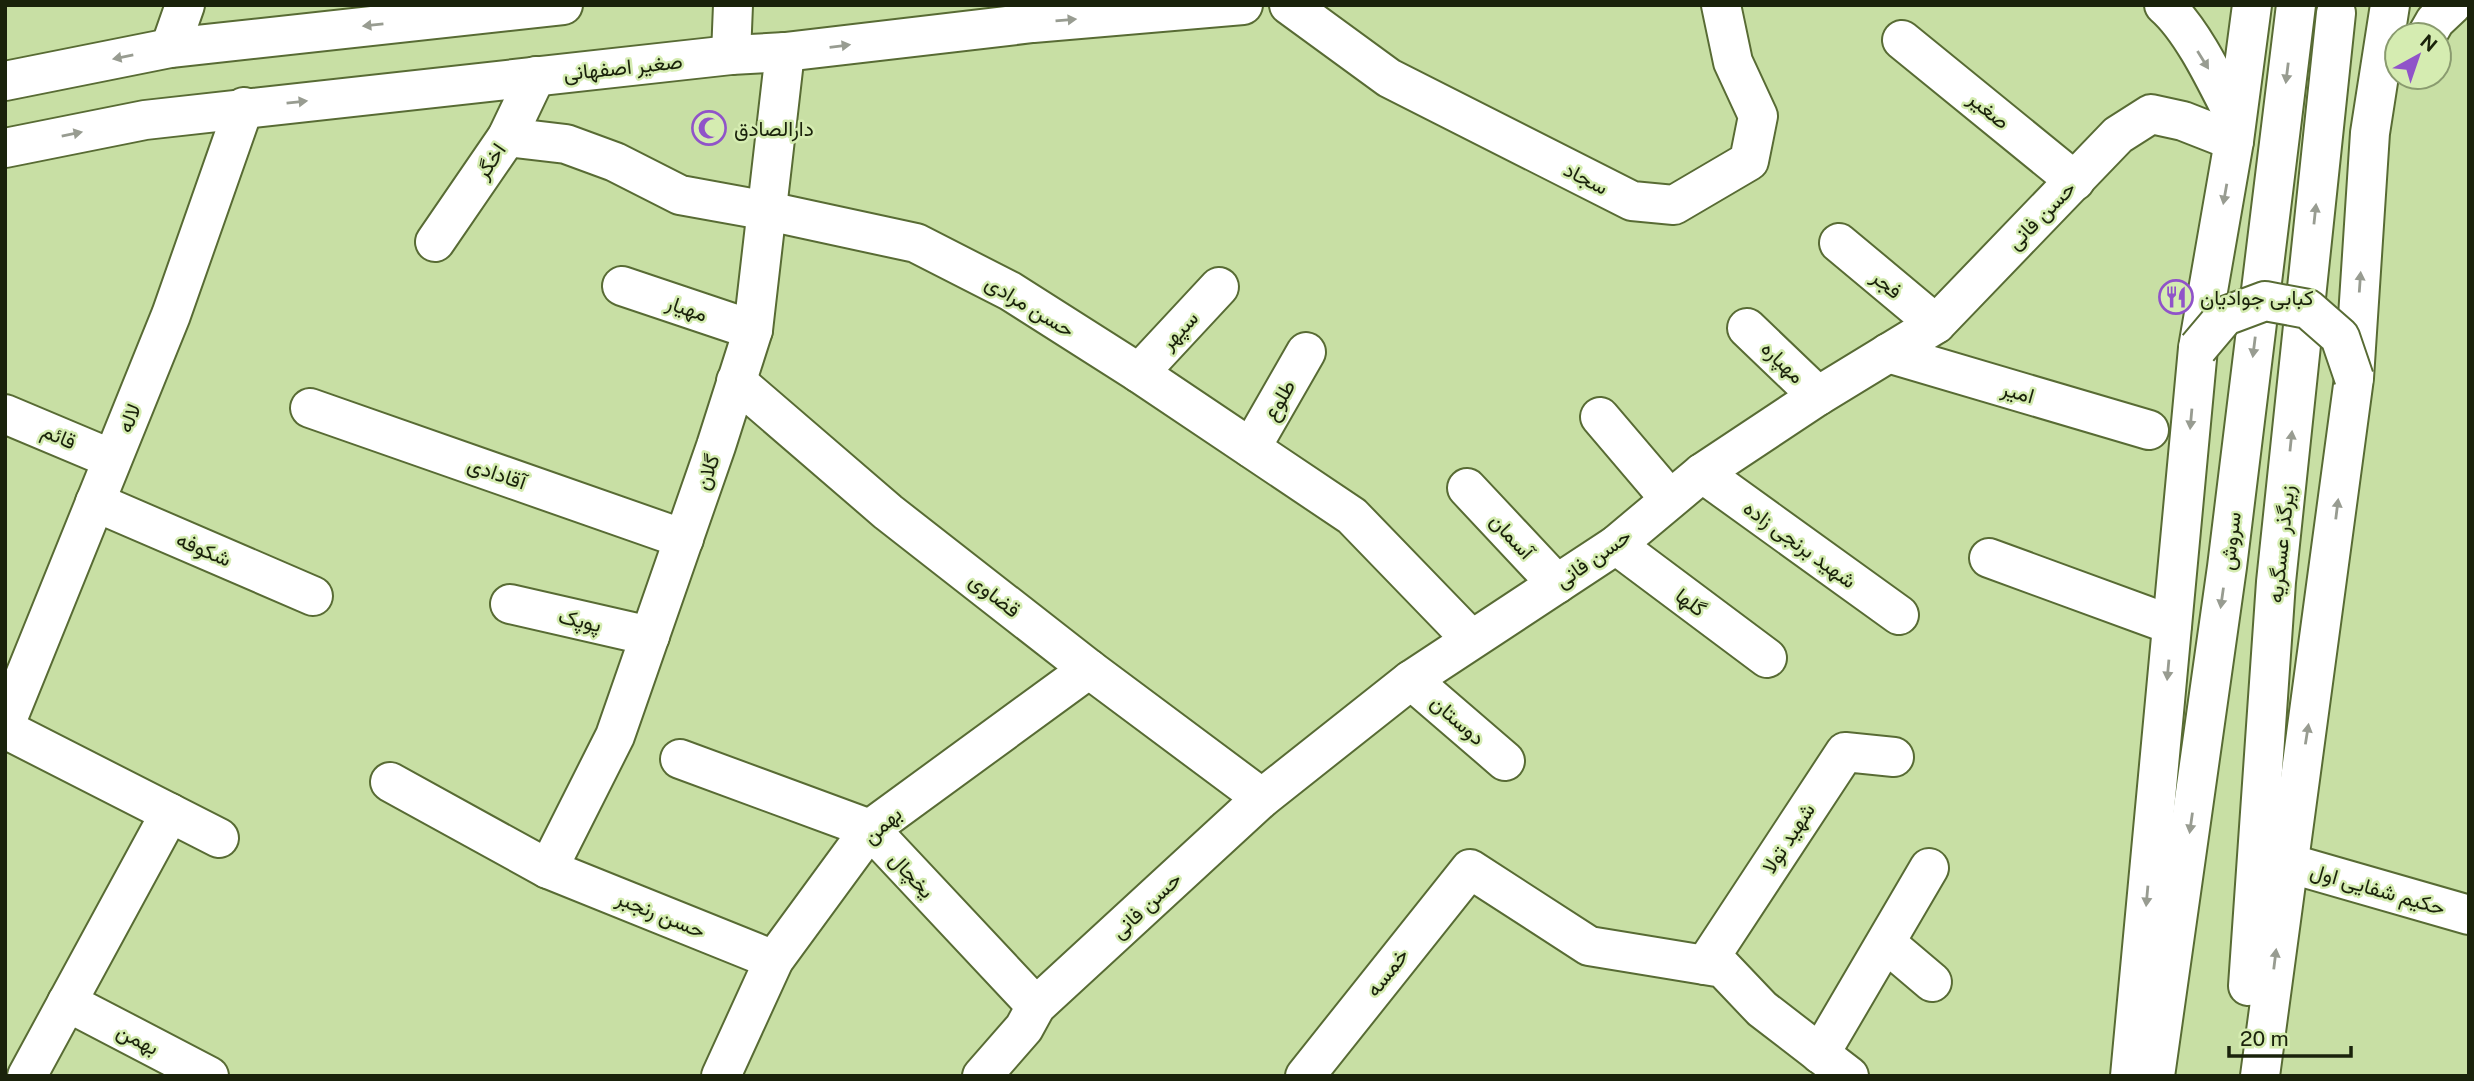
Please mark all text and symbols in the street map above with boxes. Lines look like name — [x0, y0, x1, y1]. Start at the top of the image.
one-way arrow — [1055, 14, 1077, 25]
one-way arrow — [362, 20, 384, 31]
north arrow — [2383, 21, 2453, 91]
text: N — [2416, 30, 2442, 56]
one-way arrow — [829, 40, 851, 51]
street label: صغیر اصفهانی — [562, 48, 684, 87]
one-way arrow — [2197, 51, 2210, 70]
one-way arrow — [112, 52, 134, 63]
one-way arrow — [2282, 62, 2293, 84]
street label: صغیر — [1962, 85, 2015, 135]
one-way arrow — [286, 96, 308, 107]
mosque icon: دارالصادق — [690, 109, 728, 147]
place label: دارالصادق — [734, 116, 814, 142]
one-way arrow — [61, 129, 83, 140]
street label: اخگر — [469, 138, 512, 185]
street label: سجاد — [1560, 156, 1612, 200]
street label: حسن فانی — [2001, 175, 2081, 255]
one-way arrow — [2219, 183, 2230, 205]
one-way arrow — [2309, 203, 2320, 225]
street label: فجر — [1865, 263, 1907, 305]
street label: حسن مرادی — [980, 270, 1079, 343]
one-way arrow — [2355, 271, 2366, 293]
restaurant icon: کبابی جوادیان — [2157, 278, 2195, 316]
place label: کبابی جوادیان — [2200, 285, 2314, 311]
street label: مهیار — [662, 289, 711, 328]
street label: سپهر — [1154, 305, 1205, 357]
street label: مهپاره — [1755, 336, 1810, 390]
one-way arrow — [2248, 337, 2259, 359]
street label: طلوع — [1258, 375, 1302, 426]
street label: امیر — [1998, 375, 2037, 409]
street label: لاله — [112, 400, 146, 436]
one-way arrow — [2185, 408, 2196, 430]
street label: قائم — [37, 418, 80, 456]
one-way arrow — [2286, 430, 2297, 452]
street label: آقادادی — [464, 451, 532, 495]
street label: گلان — [689, 451, 725, 493]
street label: زیرگذر عسگریه — [2262, 484, 2301, 604]
street label: شهید برنجی زاده — [1738, 495, 1861, 594]
one-way arrow — [2331, 498, 2342, 520]
street label: آسمان — [1485, 508, 1541, 566]
street label: سروش — [2214, 510, 2247, 572]
street label: حسن فانی — [1550, 523, 1636, 593]
street label: شکوفه — [172, 526, 235, 573]
street label: قضاوی — [964, 568, 1025, 623]
street label: گلها — [1670, 582, 1711, 622]
one-way arrow — [2217, 587, 2228, 609]
street label: پوپک — [556, 603, 604, 639]
one-way arrow — [2162, 659, 2173, 681]
street label: دوستان — [1425, 690, 1490, 751]
one-way arrow — [2302, 723, 2313, 745]
street label: شهید تولا — [1756, 798, 1821, 878]
street label: بهمن — [857, 801, 907, 850]
one-way arrow — [2185, 812, 2196, 834]
street label: یخچال — [883, 847, 940, 905]
street label: حکیم شفایی اول — [2307, 858, 2448, 922]
street label: حسن فانی — [1106, 866, 1186, 944]
street label: حسن رنجبر — [612, 885, 709, 944]
one-way arrow — [2141, 886, 2152, 908]
street label: خمسه — [1360, 943, 1414, 1001]
one-way arrow — [2270, 948, 2281, 970]
scale bar — [2229, 1014, 2352, 1058]
street label: بهمن — [112, 1018, 163, 1061]
text: 20 m — [2240, 1026, 2289, 1051]

